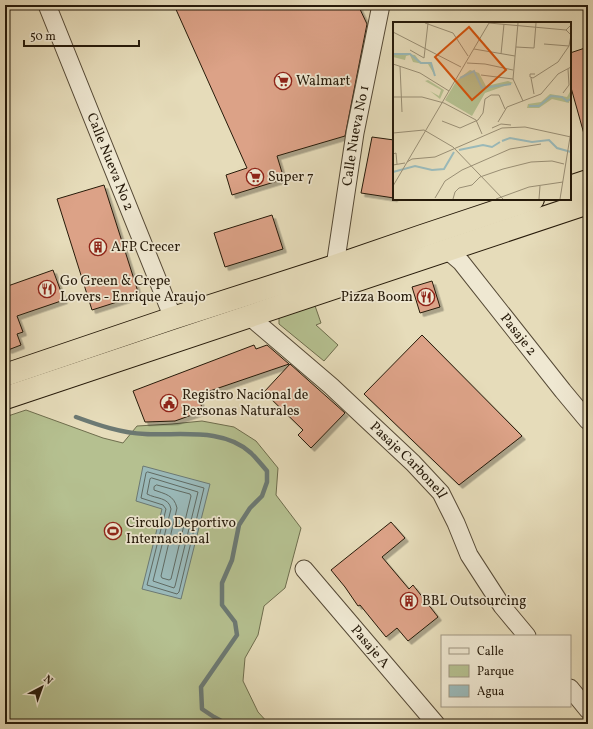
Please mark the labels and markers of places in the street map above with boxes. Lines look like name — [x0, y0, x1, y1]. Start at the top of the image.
supermarket icon: Walmart — [273, 71, 293, 91]
place label: Walmart — [296, 72, 350, 91]
supermarket icon: Super 7 — [245, 167, 265, 187]
place label: Super 7 — [268, 168, 314, 187]
building icon: AFP Crecer — [88, 237, 108, 257]
place label: AFP Crecer — [111, 238, 180, 257]
place label: Go Green & Crepe Lovers - Enrique Araujo — [60, 272, 206, 307]
restaurant icon: Go Green & Crepe Lovers - Enrique Araujo — [37, 279, 57, 299]
restaurant icon: Pizza Boom — [416, 287, 436, 307]
place label: Pizza Boom — [341, 288, 413, 307]
place label: Registro Nacional de Personas Naturales — [182, 386, 309, 421]
public building icon: Registro Nacional de Personas Naturales — [159, 393, 179, 413]
place label: Circulo Deportivo Internacional — [126, 514, 236, 549]
sports icon: Circulo Deportivo Internacional — [103, 521, 123, 541]
building icon: BBL Outsourcing — [399, 591, 419, 611]
place label: BBL Outsourcing — [422, 592, 526, 611]

